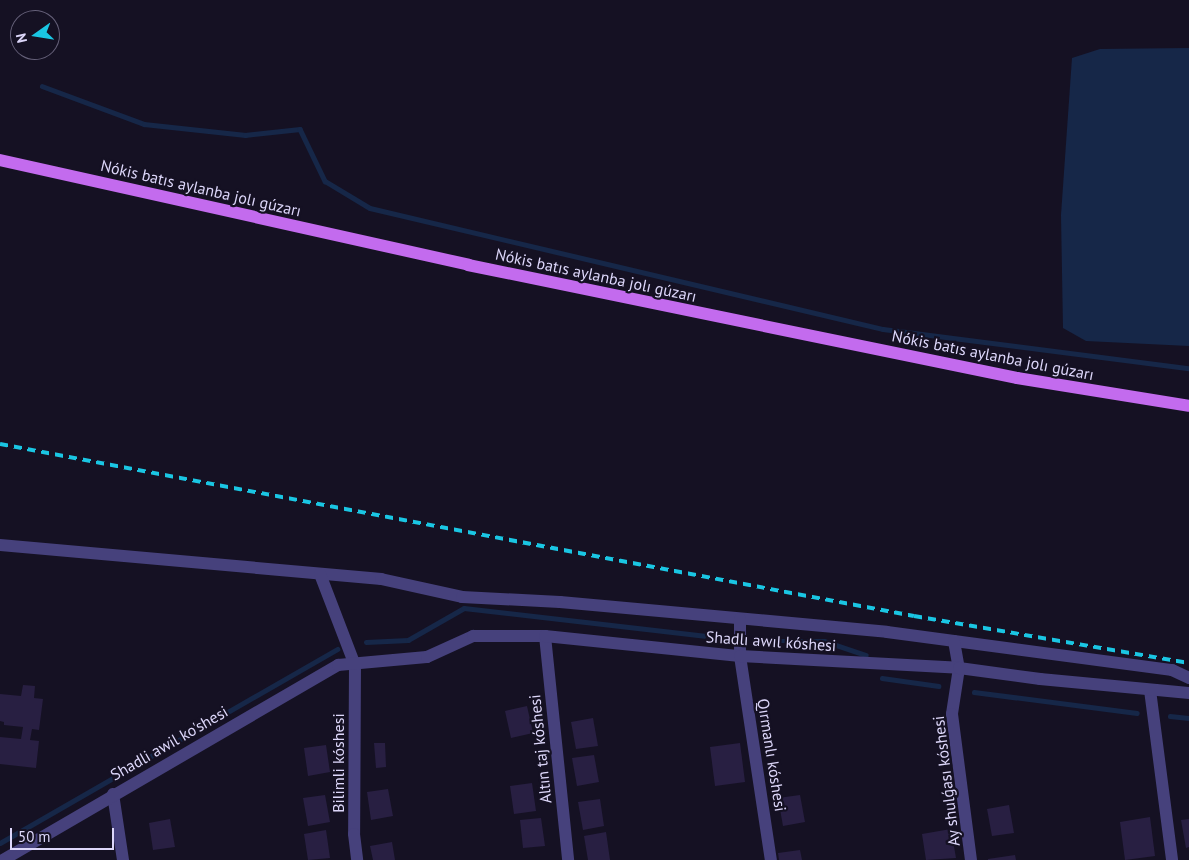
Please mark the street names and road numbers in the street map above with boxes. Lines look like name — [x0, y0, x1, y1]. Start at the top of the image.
street label: Nókis batıs aylanba jolı gúzarı — [99, 156, 303, 220]
street label: Nókis batıs aylanba jolı gúzarı — [494, 244, 698, 306]
street label: Nókis batıs aylanba jolı gúzarı — [890, 326, 1096, 384]
street label: Shadlı awıl kóshesi — [705, 627, 837, 655]
street label: Altın taj kóshesi — [525, 694, 555, 804]
street label: Qırmanlı kóshesi — [754, 697, 790, 813]
street label: Shadli awil ko'shesi — [107, 702, 231, 784]
street label: Bilimli kóshesi — [328, 713, 348, 813]
street label: Ay shulǵası kóshesi — [928, 714, 964, 848]

